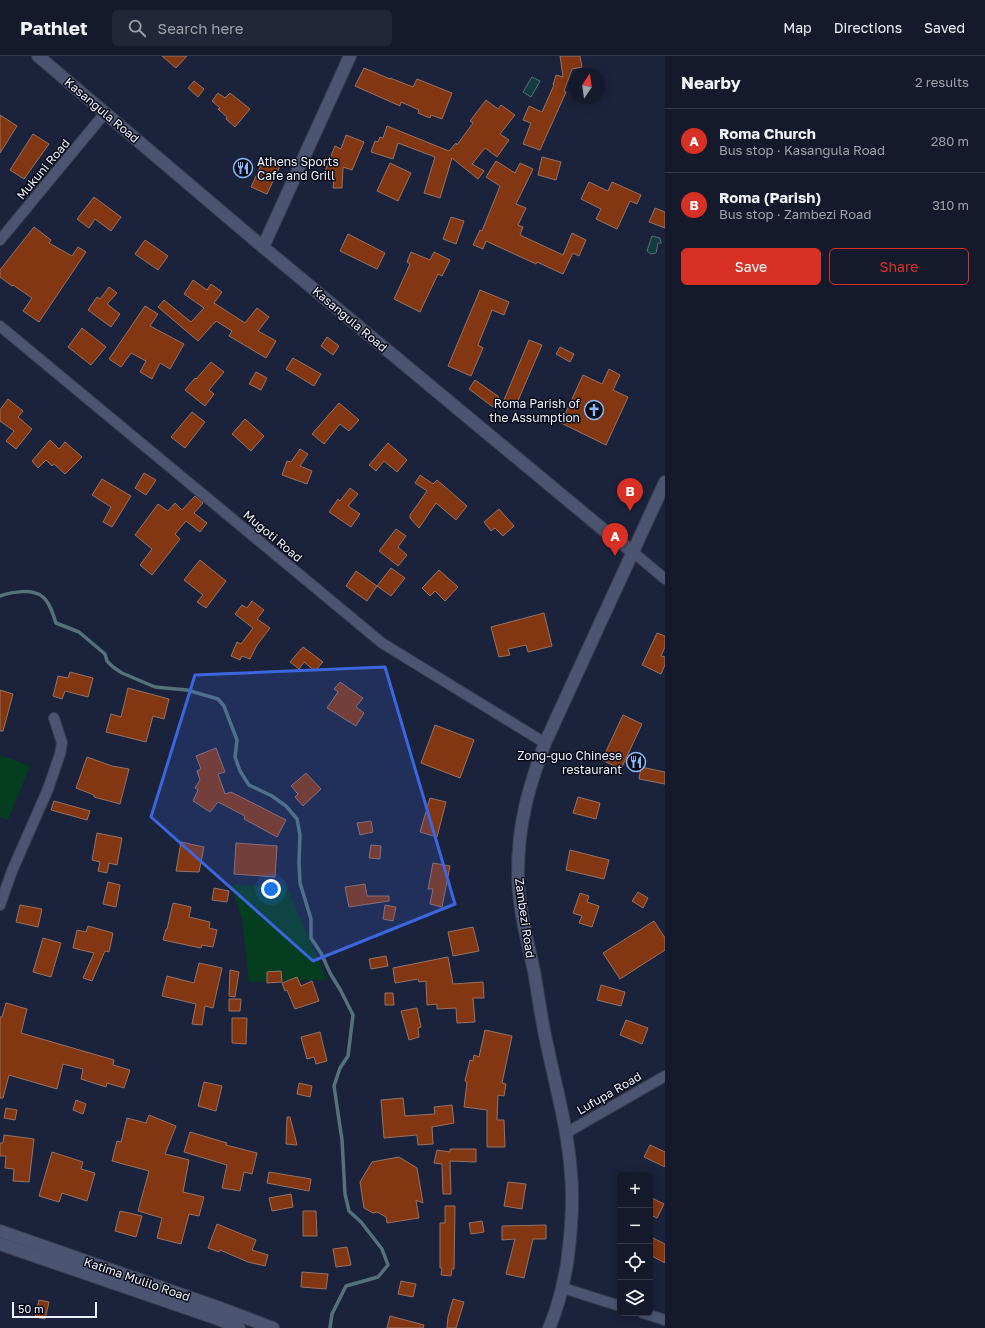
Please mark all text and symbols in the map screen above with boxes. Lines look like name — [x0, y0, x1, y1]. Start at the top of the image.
search box — [112, 10, 392, 46]
text: Pathlet — [20, 16, 88, 39]
icon: search — [126, 17, 148, 39]
text: Search here — [158, 19, 244, 37]
text: Map — [783, 19, 812, 36]
text: Directions — [834, 19, 902, 36]
text: Saved — [924, 19, 965, 36]
north arrow — [569, 68, 605, 104]
text: Nearby — [681, 72, 741, 93]
street label: Kasangula Road — [62, 74, 142, 146]
text: 2 results — [915, 74, 969, 90]
text: Roma Church — [719, 124, 816, 142]
text: A — [689, 133, 699, 149]
text: 280 m — [931, 133, 969, 149]
street label: Mukuni Road — [13, 136, 73, 202]
text: Bus stop · Kasangula Road — [719, 142, 885, 158]
place label: Athens Sports Cafe and Grill — [257, 154, 339, 183]
restaurant icon: Athens Sports Cafe and Grill — [232, 157, 254, 179]
text: Roma (Parish) — [719, 188, 821, 206]
text: B — [689, 197, 699, 213]
text: 310 m — [932, 197, 969, 213]
text: Bus stop · Zambezi Road — [719, 206, 871, 222]
button: Save — [681, 248, 821, 285]
button: Share — [829, 248, 969, 285]
street label: Kasangula Road — [310, 283, 390, 355]
place label: Roma Parish of the Assumption — [489, 396, 581, 425]
church icon: Roma Parish of the Assumption — [583, 399, 605, 421]
pin: B — [617, 478, 643, 511]
street label: Mugoti Road — [240, 507, 306, 565]
pin: A — [602, 523, 628, 556]
place label: Zong-guo Chinese restaurant — [517, 748, 622, 777]
restaurant icon: Zong-guo Chinese restaurant — [625, 751, 647, 773]
street label: Zambezi Road — [512, 877, 538, 959]
your location — [261, 879, 281, 899]
street label: Lufupa Road — [574, 1068, 644, 1118]
map controls — [617, 1172, 653, 1316]
button: + — [617, 1172, 653, 1208]
button: − — [617, 1208, 653, 1244]
button: locate — [617, 1244, 653, 1280]
street label: Katima Mulilo Road — [82, 1254, 192, 1304]
button: layers — [617, 1280, 653, 1316]
scale bar — [12, 1300, 97, 1319]
text: 50 m — [18, 1302, 44, 1315]

